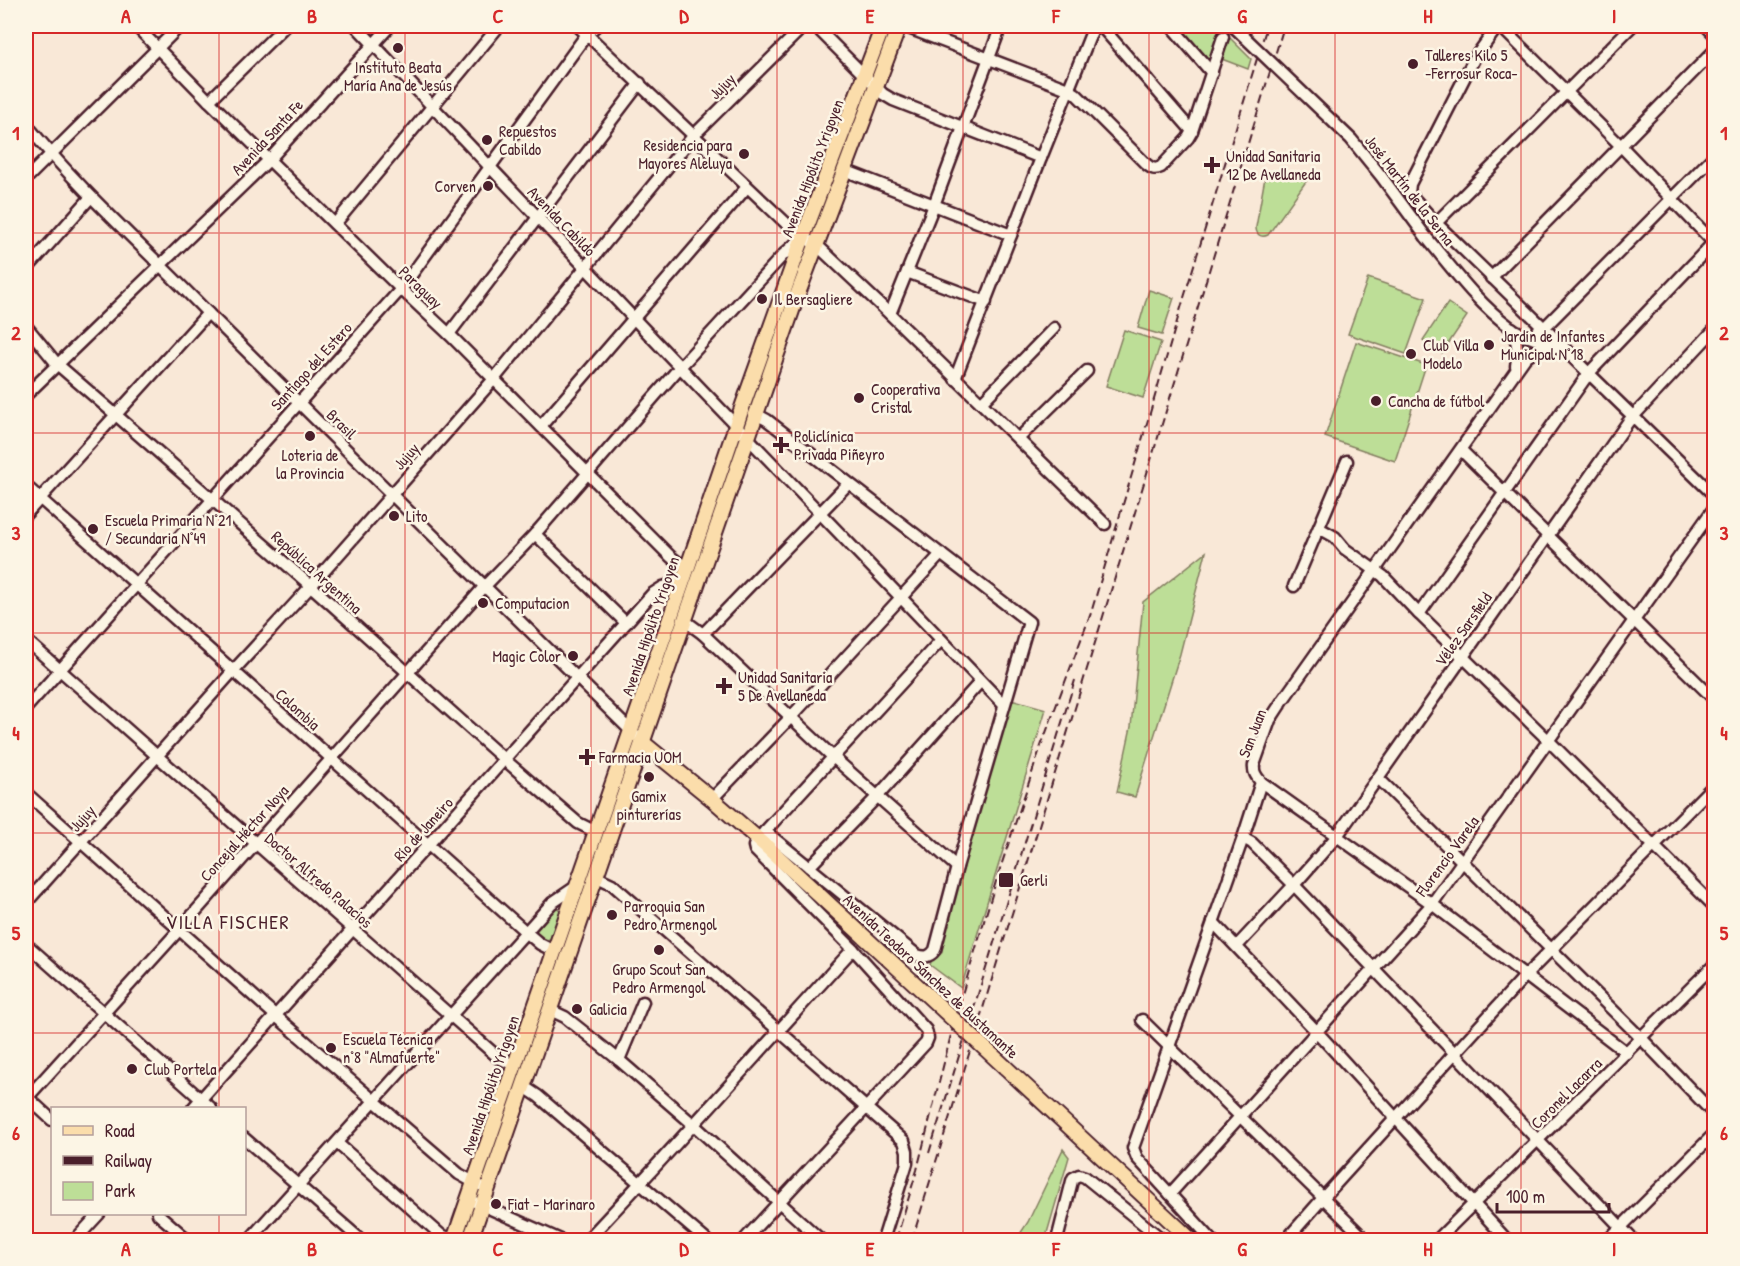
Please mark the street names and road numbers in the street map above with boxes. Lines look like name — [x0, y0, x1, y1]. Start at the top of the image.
street label: Jujuy — [704, 68, 740, 104]
street label: Avenida Santa Fe — [226, 94, 308, 180]
street label: Avenida Hipólito Yrigoyen — [776, 96, 848, 240]
street label: José Martín de la Serna — [1360, 130, 1460, 250]
street label: Avenida Cabildo — [523, 181, 601, 261]
street label: Paraguay — [394, 261, 448, 313]
street label: Santiago del Estero — [265, 317, 357, 415]
street label: Brasil — [322, 404, 363, 445]
street label: Jujuy — [388, 438, 424, 474]
street label: República Argentina — [267, 525, 367, 619]
street label: Avenida Hipólito Yrigoyen — [616, 553, 684, 699]
street label: Vélez Sarsfield — [1429, 588, 1497, 670]
street label: Colombia — [271, 683, 325, 735]
street label: San Juan — [1233, 706, 1271, 760]
street label: Concejal Héctor Noya — [195, 780, 293, 886]
street label: Río de Janeiro — [388, 792, 458, 866]
street label: Jujuy — [64, 800, 100, 836]
street label: Florencio Varela — [1410, 811, 1484, 902]
street label: Doctor Alfredo Palacios — [261, 827, 377, 933]
street label: Avenida Teodoro Sánchez de Bustamante — [838, 889, 1024, 1064]
street label: Avenida Hipólito Yrigoyen — [456, 1012, 524, 1158]
street label: Coronel Lacarra — [1525, 1052, 1607, 1134]

